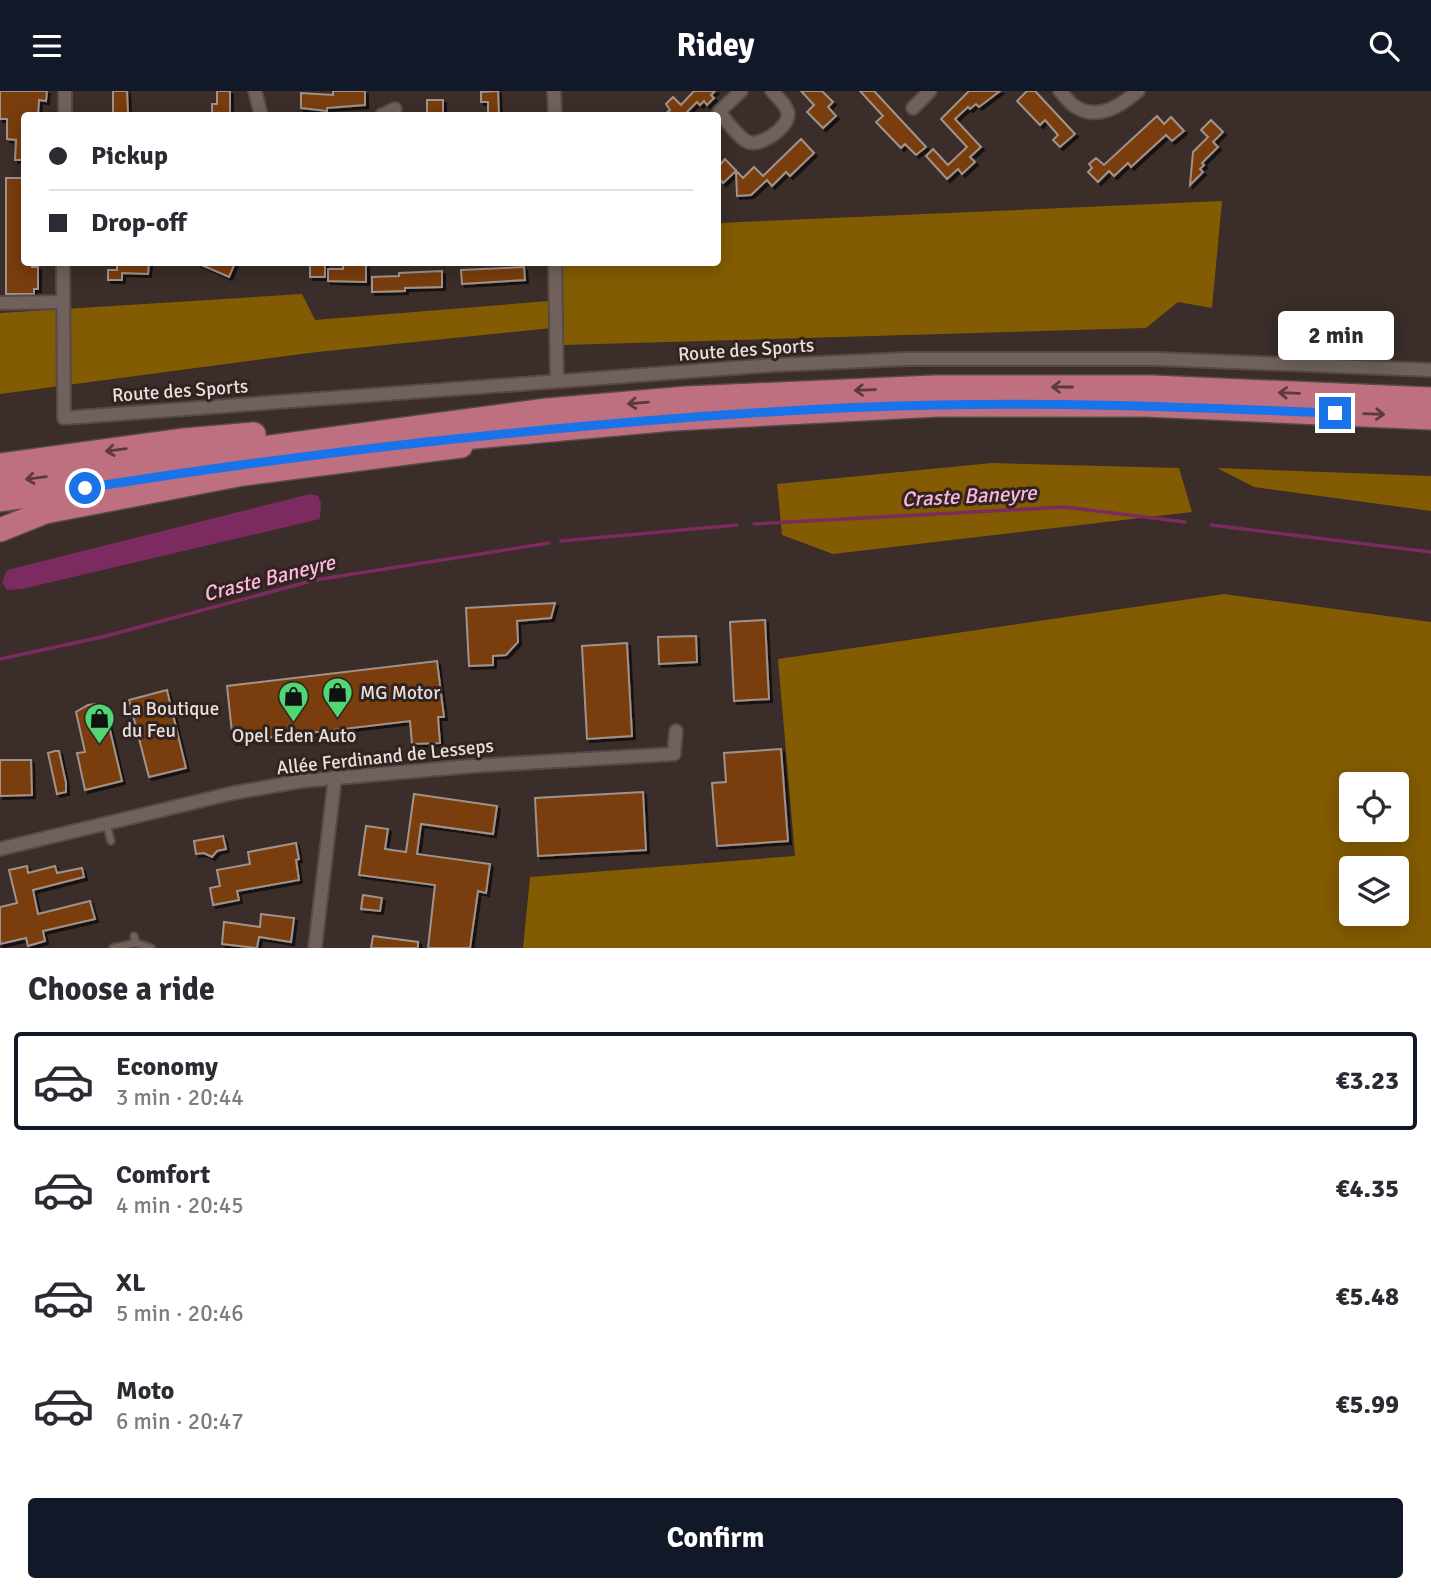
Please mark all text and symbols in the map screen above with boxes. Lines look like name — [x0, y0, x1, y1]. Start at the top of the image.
text: Ridey — [676, 26, 755, 65]
icon: menu — [28, 27, 66, 65]
icon: search — [1365, 27, 1403, 65]
text: Pickup — [91, 140, 168, 172]
text: Drop-off — [91, 207, 187, 239]
callout: 2 min — [1277, 311, 1393, 361]
text: 2 min — [1308, 321, 1364, 350]
street label: Route des Sports — [677, 333, 815, 367]
street label: Route des Sports — [111, 374, 249, 408]
one-way arrow — [1051, 380, 1074, 394]
one-way arrow — [854, 384, 877, 397]
one-way arrow — [1278, 386, 1301, 399]
one-way arrow — [628, 396, 650, 409]
route end — [1319, 397, 1351, 429]
one-way arrow — [1362, 408, 1385, 421]
one-way arrow — [105, 443, 128, 456]
one-way arrow — [25, 472, 48, 485]
route start — [69, 472, 101, 504]
water label: Craste Baneyre — [901, 479, 1039, 513]
water label: Craste Baneyre — [200, 549, 339, 607]
shop icon: MG Motor — [320, 675, 354, 719]
shop icon: Opel Eden Auto — [277, 679, 311, 723]
place label: MG Motor — [360, 681, 440, 705]
place label: La Boutique du Feu — [122, 697, 219, 743]
shop icon: La Boutique du Feu — [82, 702, 116, 746]
place label: Opel Eden Auto — [232, 724, 356, 748]
street label: Allée Ferdinand de Lesseps — [275, 734, 495, 780]
map controls — [1339, 772, 1409, 926]
button: locate — [1339, 772, 1409, 842]
button: layers — [1339, 856, 1409, 926]
text: Choose a ride — [28, 970, 215, 1009]
icon: car — [32, 1050, 95, 1113]
text: Economy — [116, 1051, 218, 1083]
text: €3.23 — [1335, 1065, 1399, 1097]
text: 3 min · 20:44 — [116, 1083, 244, 1112]
icon: car — [32, 1158, 95, 1221]
text: Comfort — [116, 1159, 210, 1191]
text: €4.35 — [1335, 1173, 1399, 1205]
text: 4 min · 20:45 — [116, 1191, 244, 1220]
icon: car — [32, 1266, 95, 1329]
text: XL — [116, 1267, 146, 1299]
text: €5.48 — [1335, 1281, 1399, 1313]
text: 5 min · 20:46 — [116, 1299, 244, 1328]
icon: car — [32, 1374, 95, 1437]
text: Moto — [116, 1375, 174, 1407]
text: €5.99 — [1335, 1389, 1399, 1421]
text: 6 min · 20:47 — [116, 1407, 244, 1436]
button: Confirm — [28, 1498, 1403, 1578]

